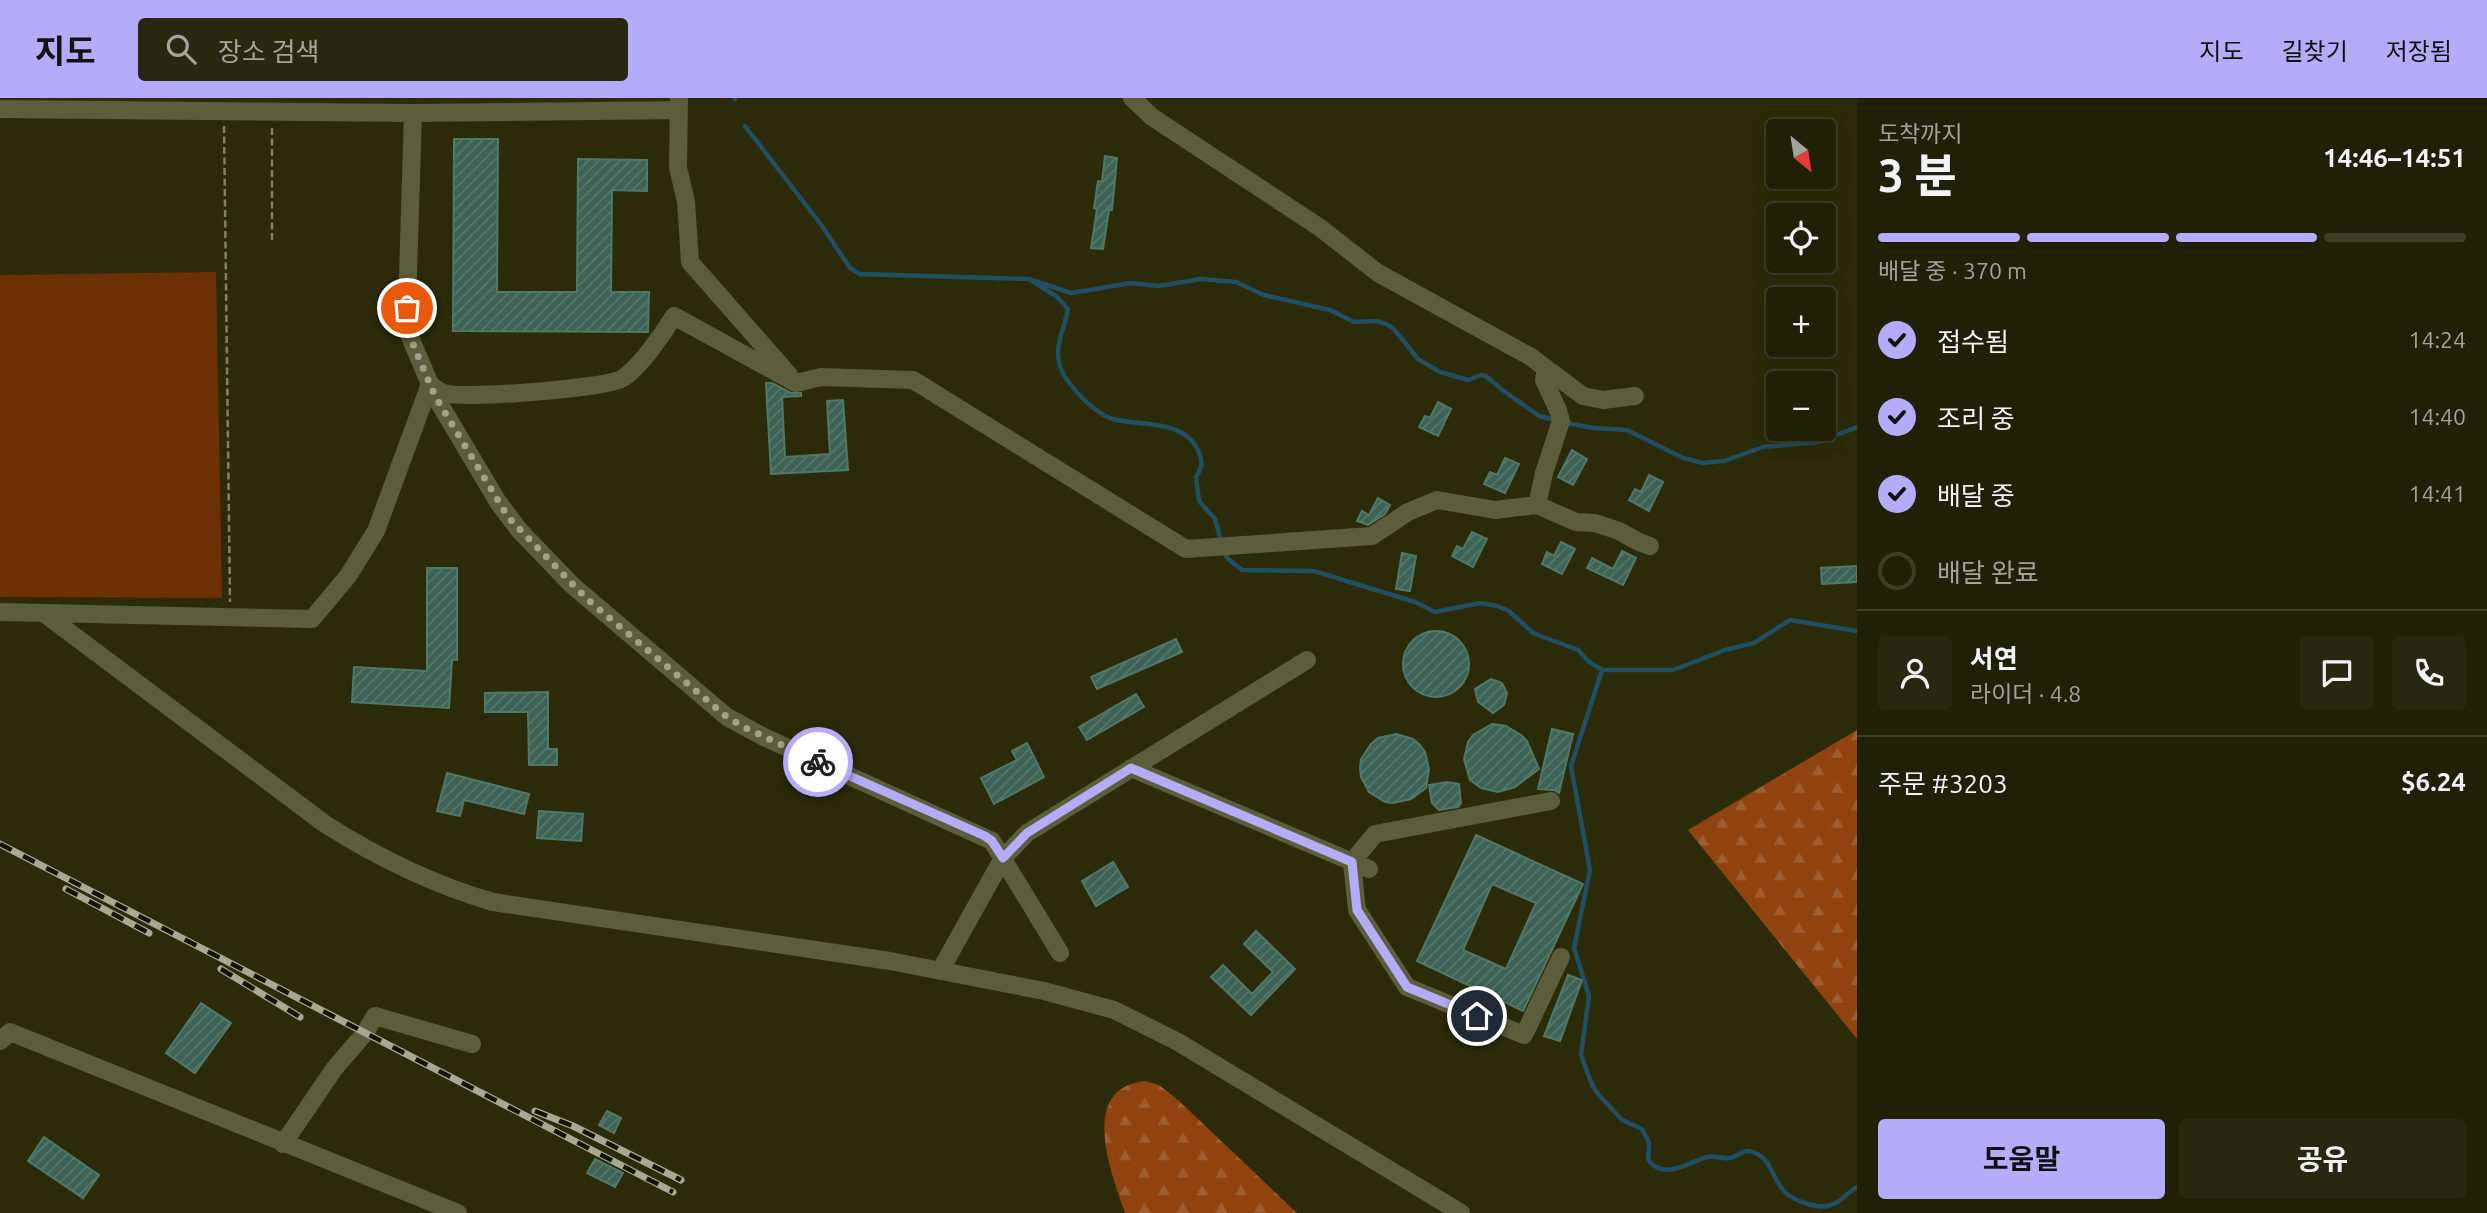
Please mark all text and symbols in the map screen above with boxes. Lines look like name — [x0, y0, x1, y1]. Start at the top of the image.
search box — [138, 18, 628, 81]
icon: search — [162, 30, 200, 68]
text: 지도 — [35, 32, 96, 69]
text: 장소 검색 — [218, 37, 319, 66]
text: 지도 — [2199, 38, 2244, 65]
text: 길찾기 — [2282, 38, 2348, 65]
text: 저장됨 — [2386, 38, 2452, 65]
north arrow — [1766, 119, 1836, 189]
map controls — [1766, 119, 1836, 441]
text: 도착까지 — [1878, 121, 1963, 146]
text: 14:46–14:51 — [2323, 143, 2466, 172]
text: 3 분 — [1878, 149, 1957, 201]
button: locate — [1766, 203, 1836, 273]
text: 배달 중 · 370 m — [1878, 258, 2027, 283]
pin — [377, 278, 437, 338]
button: + — [1766, 287, 1836, 357]
icon: bag — [388, 289, 426, 327]
icon: check — [1878, 321, 1916, 359]
text: 접수됨 — [1937, 327, 2009, 356]
text: 14:24 — [2408, 327, 2466, 352]
button: − — [1766, 371, 1836, 441]
icon: check — [1878, 398, 1916, 436]
text: 조리 중 — [1937, 404, 2015, 433]
text: 14:40 — [2408, 404, 2466, 429]
icon: check — [1878, 475, 1916, 513]
text: 배달 중 — [1937, 481, 2015, 510]
text: 14:41 — [2408, 481, 2466, 506]
text: 배달 완료 — [1937, 558, 2039, 587]
button: person — [1878, 636, 1952, 710]
button: chat — [2300, 636, 2374, 710]
button: phone — [2392, 636, 2466, 710]
text: 서연 — [1970, 644, 2018, 673]
text: 라이더 · 4.8 — [1970, 681, 2081, 706]
courier — [783, 727, 853, 797]
icon: bike — [799, 743, 837, 781]
text: $6.24 — [2401, 767, 2466, 796]
text: 주문 #3203 — [1878, 769, 2008, 798]
pin — [1447, 986, 1507, 1046]
icon: home — [1458, 997, 1496, 1035]
button: 도움말 — [1878, 1119, 2165, 1199]
button: 공유 — [2179, 1119, 2466, 1199]

